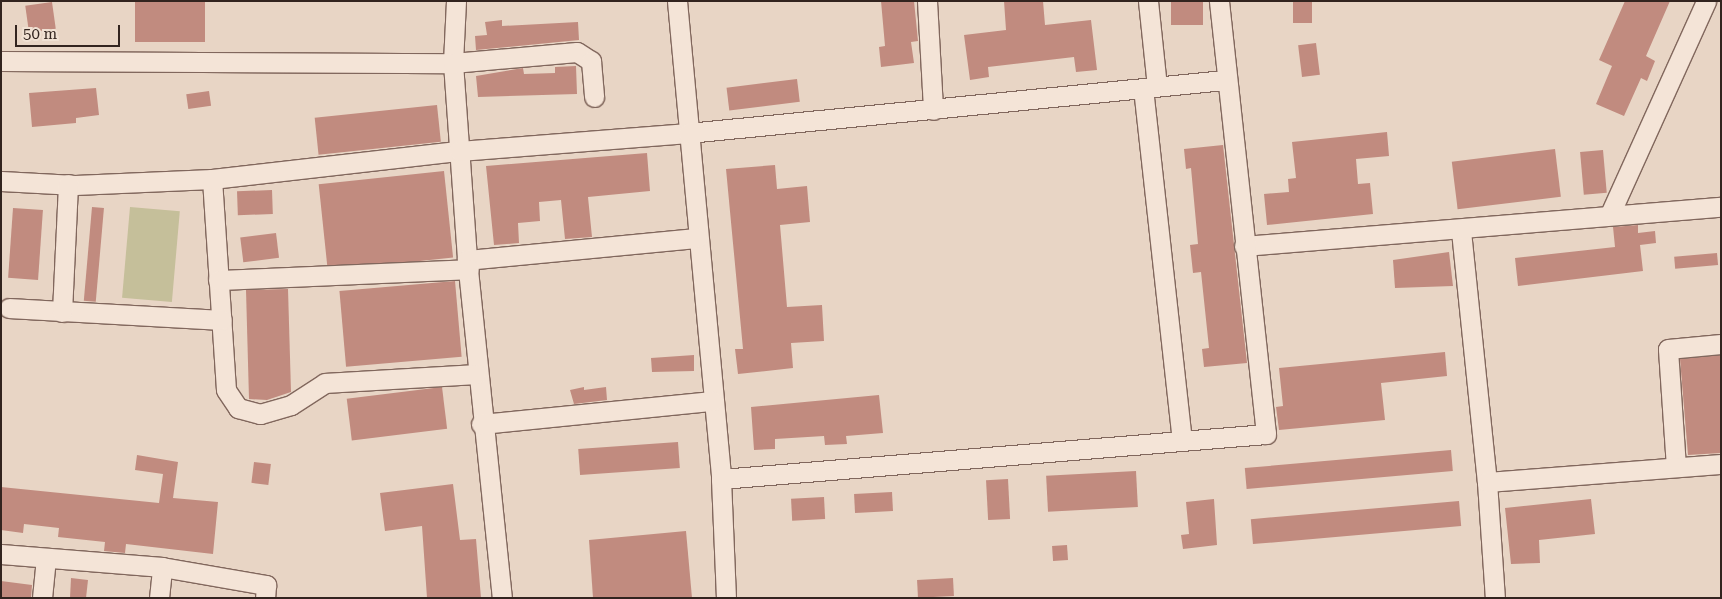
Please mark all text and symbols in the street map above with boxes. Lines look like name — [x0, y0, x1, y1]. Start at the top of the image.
scale bar — [18, 15, 122, 47]
text: 50 m — [23, 25, 57, 43]

